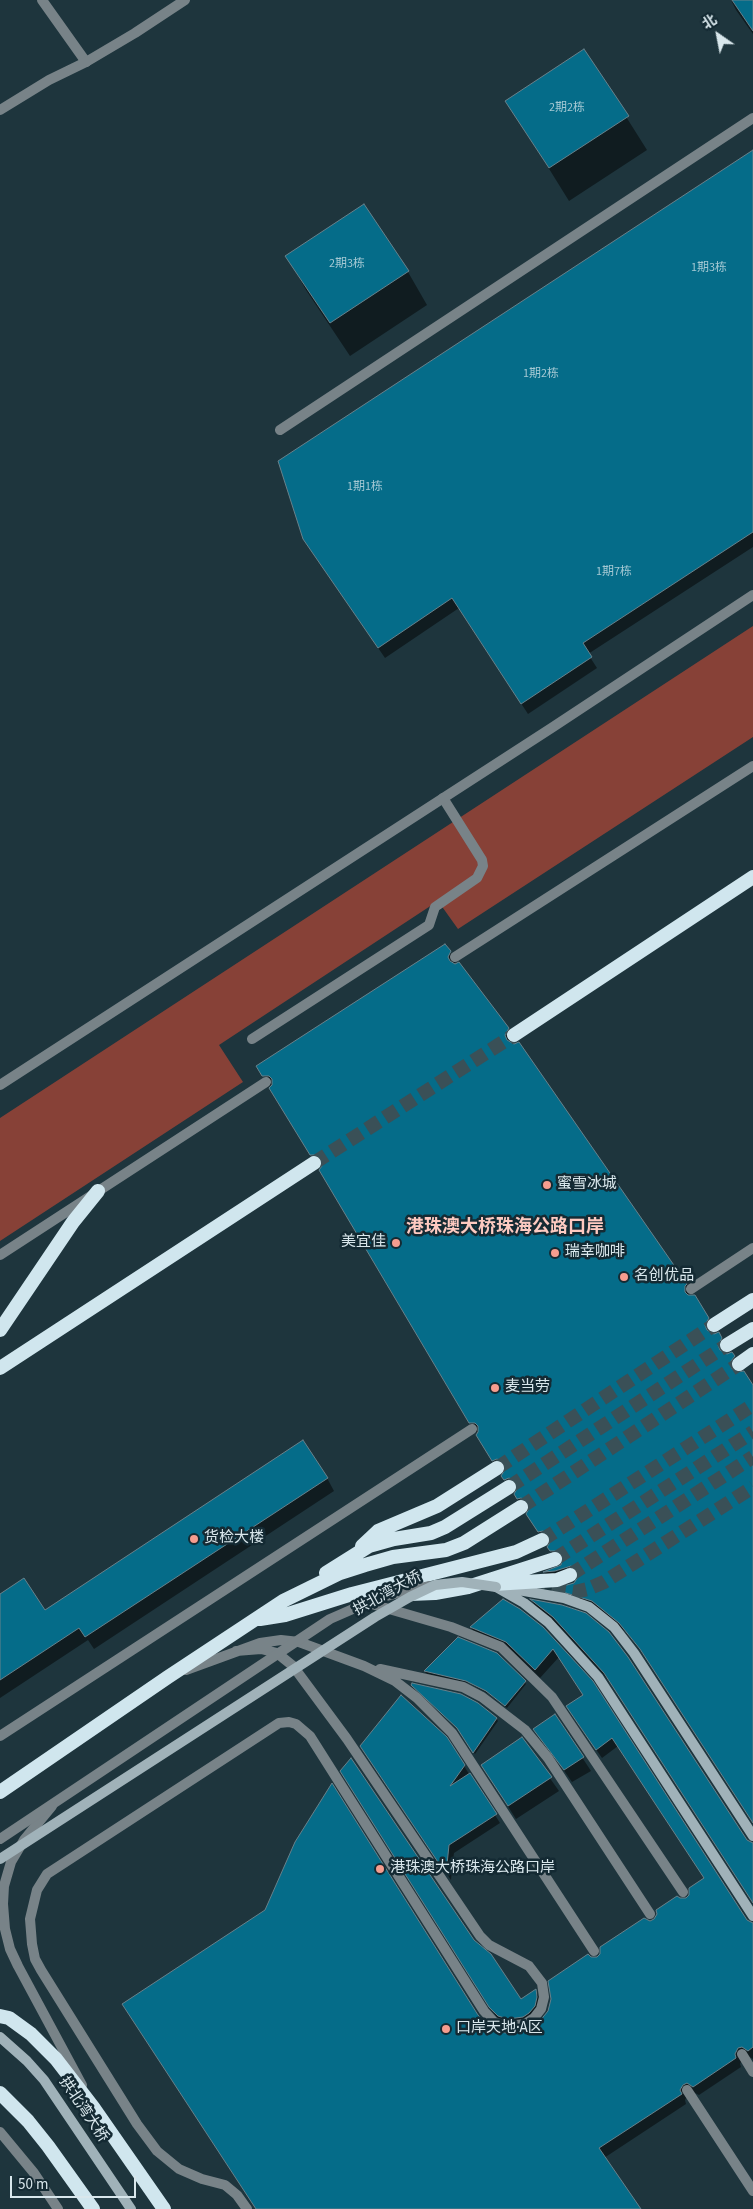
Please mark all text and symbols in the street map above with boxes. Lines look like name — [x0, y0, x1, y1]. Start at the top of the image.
north arrow — [693, 10, 743, 60]
text: 北 — [699, 10, 721, 35]
house number: 2期2栋 — [549, 101, 585, 115]
house number: 2期3栋 — [329, 257, 365, 271]
house number: 1期3栋 — [691, 261, 727, 275]
house number: 1期2栋 — [523, 367, 559, 381]
house number: 1期1栋 — [347, 480, 383, 494]
house number: 1期7栋 — [596, 565, 632, 579]
place label: 蜜雪冰城 — [557, 1176, 617, 1194]
marker: 蜜雪冰城 — [541, 1179, 553, 1191]
district label: 港珠澳大桥珠海公路口岸 — [406, 1217, 604, 1239]
place label: 美宜佳 — [341, 1234, 386, 1252]
marker: 美宜佳 — [390, 1237, 402, 1249]
place label: 瑞幸咖啡 — [565, 1244, 625, 1262]
marker: 瑞幸咖啡 — [549, 1247, 561, 1259]
place label: 名创优品 — [634, 1268, 694, 1286]
marker: 名创优品 — [618, 1271, 630, 1283]
place label: 麦当劳 — [505, 1379, 550, 1397]
marker: 麦当劳 — [489, 1382, 501, 1394]
place label: 货检大楼 — [204, 1530, 264, 1548]
marker: 货检大楼 — [188, 1533, 200, 1545]
street label: 拱北湾大桥 — [351, 1568, 425, 1620]
place label: 港珠澳大桥珠海公路口岸 — [390, 1860, 555, 1878]
marker: 港珠澳大桥珠海公路口岸 — [374, 1863, 386, 1875]
place label: 口岸天地·A区 — [456, 2020, 543, 2038]
marker: 口岸天地·A区 — [440, 2023, 452, 2035]
street label: 拱北湾大桥 — [55, 2074, 111, 2146]
scale bar — [12, 2166, 139, 2198]
text: 50 m — [18, 2174, 48, 2195]

